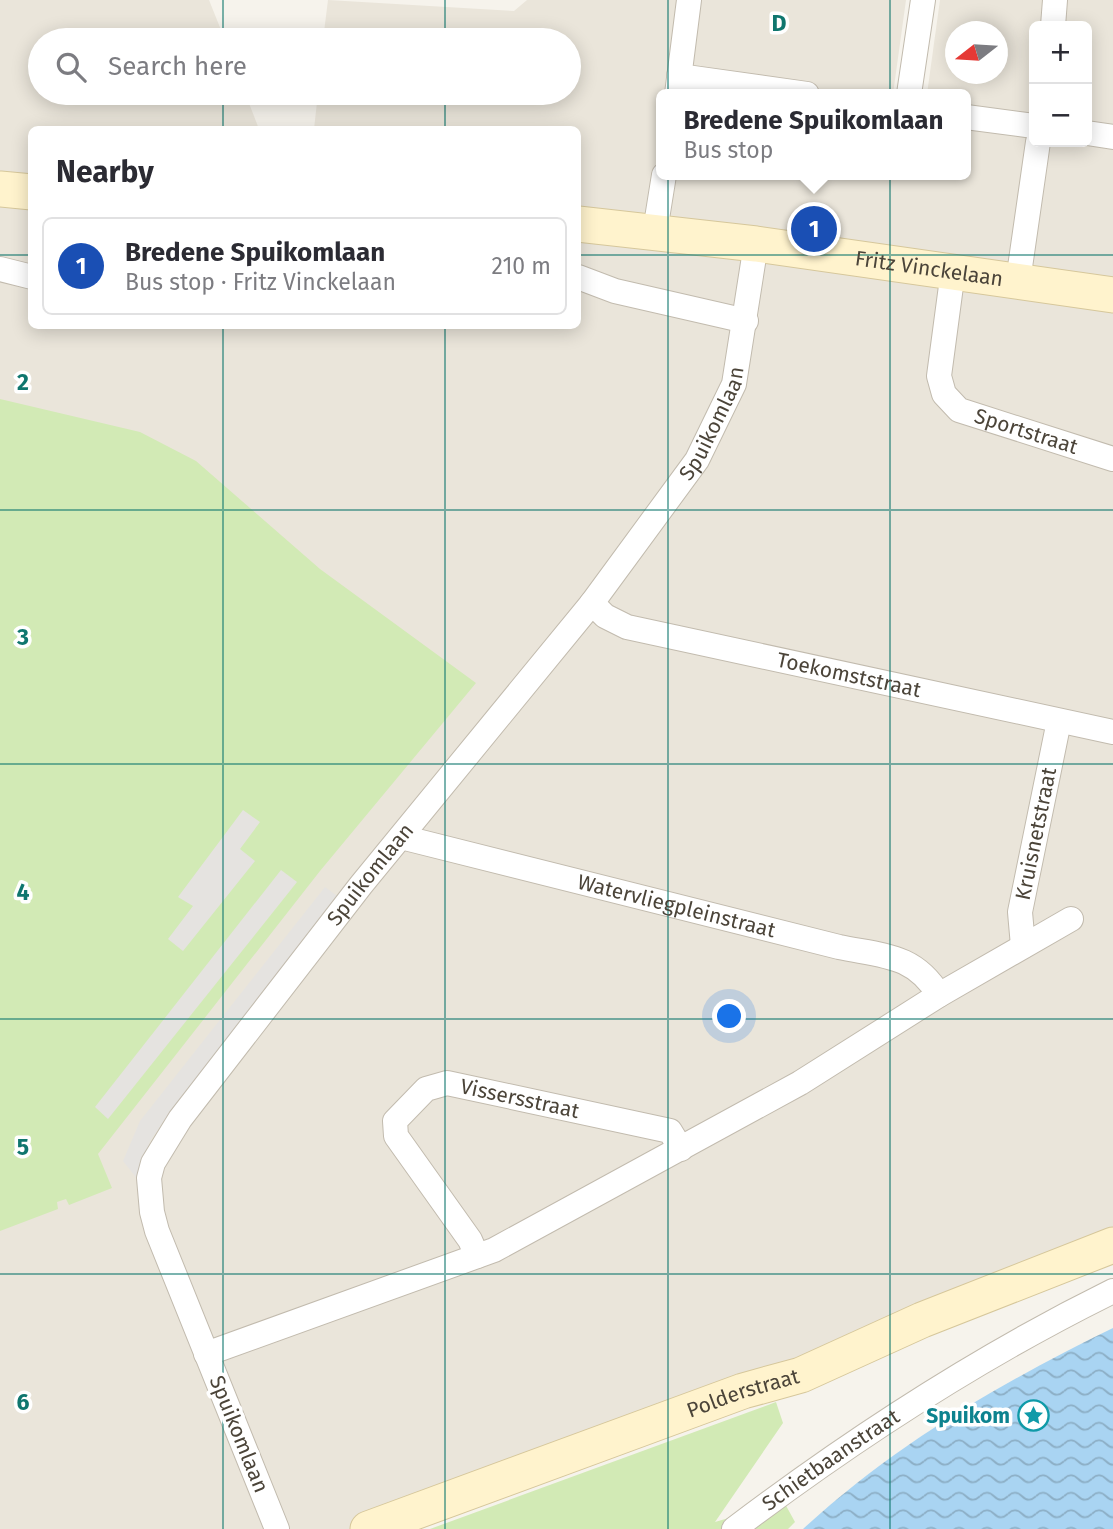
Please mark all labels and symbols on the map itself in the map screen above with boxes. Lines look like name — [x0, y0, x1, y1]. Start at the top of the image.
text: D — [772, 9, 787, 37]
north arrow — [945, 21, 1008, 84]
pin: 1 — [791, 203, 837, 255]
street label: Fritz Vinckelaan — [853, 245, 1005, 292]
street label: Spuikomlaan — [673, 365, 750, 485]
text: 2 — [17, 368, 29, 396]
street label: Sportstraat — [971, 403, 1081, 460]
text: 3 — [16, 623, 29, 651]
street label: Toekomststraat — [774, 647, 924, 703]
street label: Kruisnetstraat — [1010, 765, 1062, 902]
street label: Spuikomlaan — [321, 818, 419, 931]
street label: Watervliegpleinstraat — [575, 869, 779, 944]
text: 4 — [17, 878, 30, 906]
your location — [712, 999, 746, 1033]
street label: Vissersstraat — [458, 1073, 582, 1124]
text: 5 — [17, 1133, 29, 1161]
street label: Polderstraat — [683, 1363, 803, 1424]
street label: Spuikomlaan — [204, 1372, 274, 1496]
text: 6 — [17, 1388, 30, 1416]
place icon: Spuikom — [1016, 1399, 1050, 1433]
street label: Schietbaanstraat — [757, 1403, 905, 1517]
place label: Spuikom — [926, 1403, 1010, 1429]

